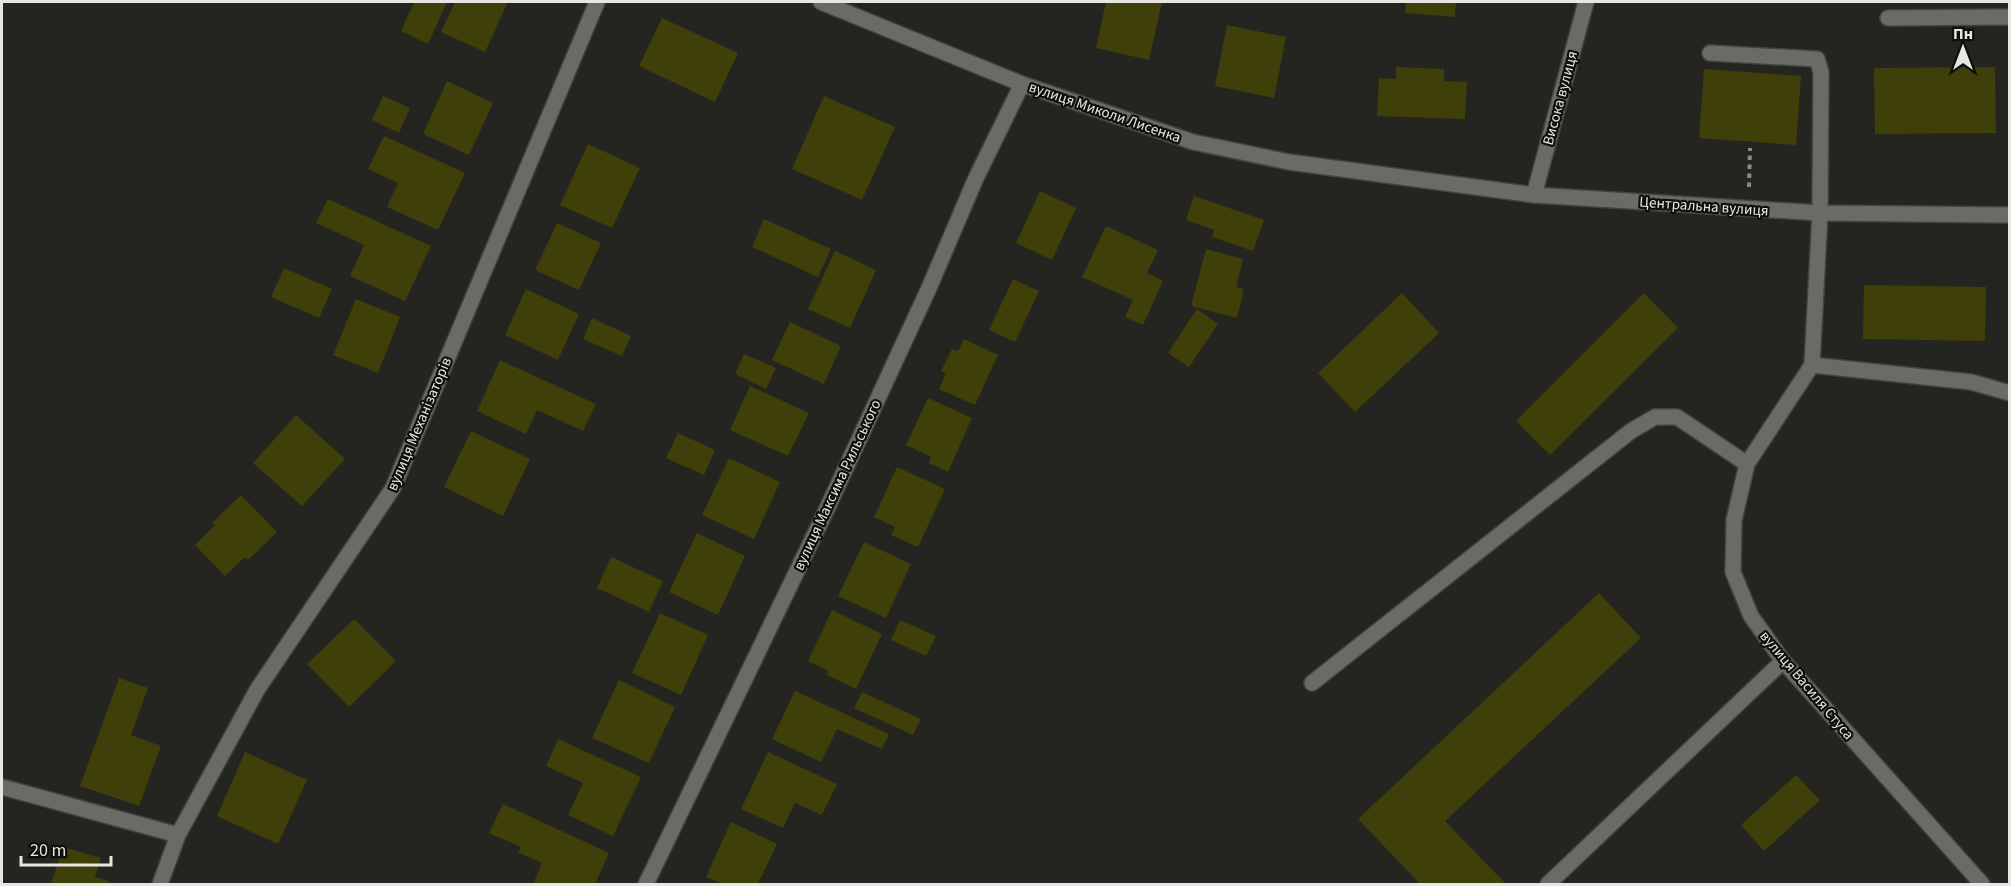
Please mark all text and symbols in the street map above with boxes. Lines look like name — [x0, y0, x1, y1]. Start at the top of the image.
north arrow — [1933, 18, 1993, 78]
text: Пн — [1953, 23, 1973, 45]
street label: Висока вулиця — [1538, 49, 1583, 148]
street label: вулиця Миколи Лисенка — [1026, 77, 1184, 148]
street label: Центральна вулиця — [1639, 192, 1769, 221]
street label: вулиця Механізаторів — [382, 354, 457, 494]
street label: вулиця Максима Рильського — [789, 396, 886, 574]
street label: вулиця Василя Стуса — [1755, 626, 1859, 744]
scale bar — [21, 829, 111, 867]
text: 20 m — [30, 838, 66, 863]

